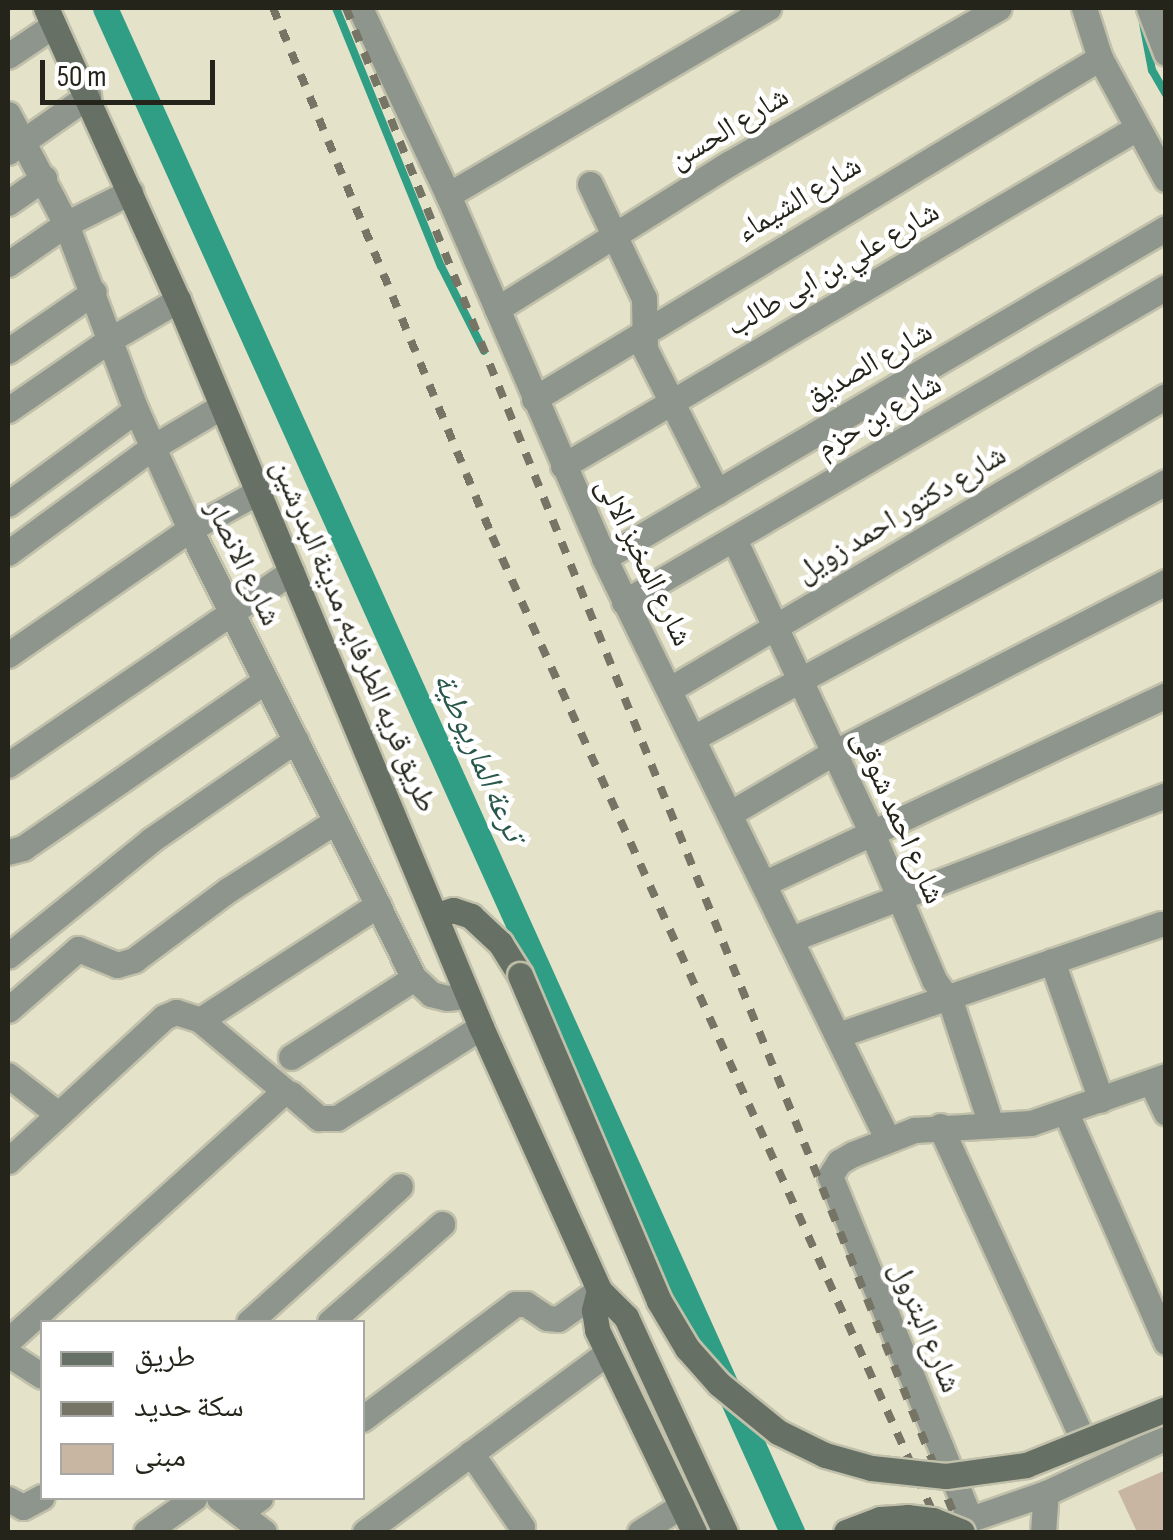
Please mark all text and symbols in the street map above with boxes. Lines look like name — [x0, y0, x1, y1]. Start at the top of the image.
scale bar — [45, 40, 220, 102]
text: 50 m — [57, 59, 106, 95]
street label: شارع الحسن — [663, 78, 795, 178]
street label: شارع الشيماء — [730, 148, 868, 250]
street label: شارع علي بن ابى طالب — [720, 194, 946, 344]
street label: شارع الصديق — [797, 314, 939, 416]
street label: شارع بن حزم — [810, 366, 948, 466]
street label: شارع دكتور احمد زويل — [789, 437, 1013, 591]
street label: طريق قريه الطرفايه, مدينة البدرشين — [263, 454, 445, 818]
street label: شارع المخبز الالى — [588, 472, 700, 652]
street label: شارع الانصار — [197, 494, 289, 632]
water label: ترعة الماريوطية — [424, 667, 532, 847]
street label: شارع احمد شوقى — [844, 725, 952, 909]
street label: شارع البترول — [881, 1256, 969, 1398]
legend — [40, 1320, 365, 1500]
text: طريق — [134, 1339, 195, 1375]
text: سكة حديد — [134, 1389, 244, 1425]
text: مبنى — [134, 1439, 186, 1475]

